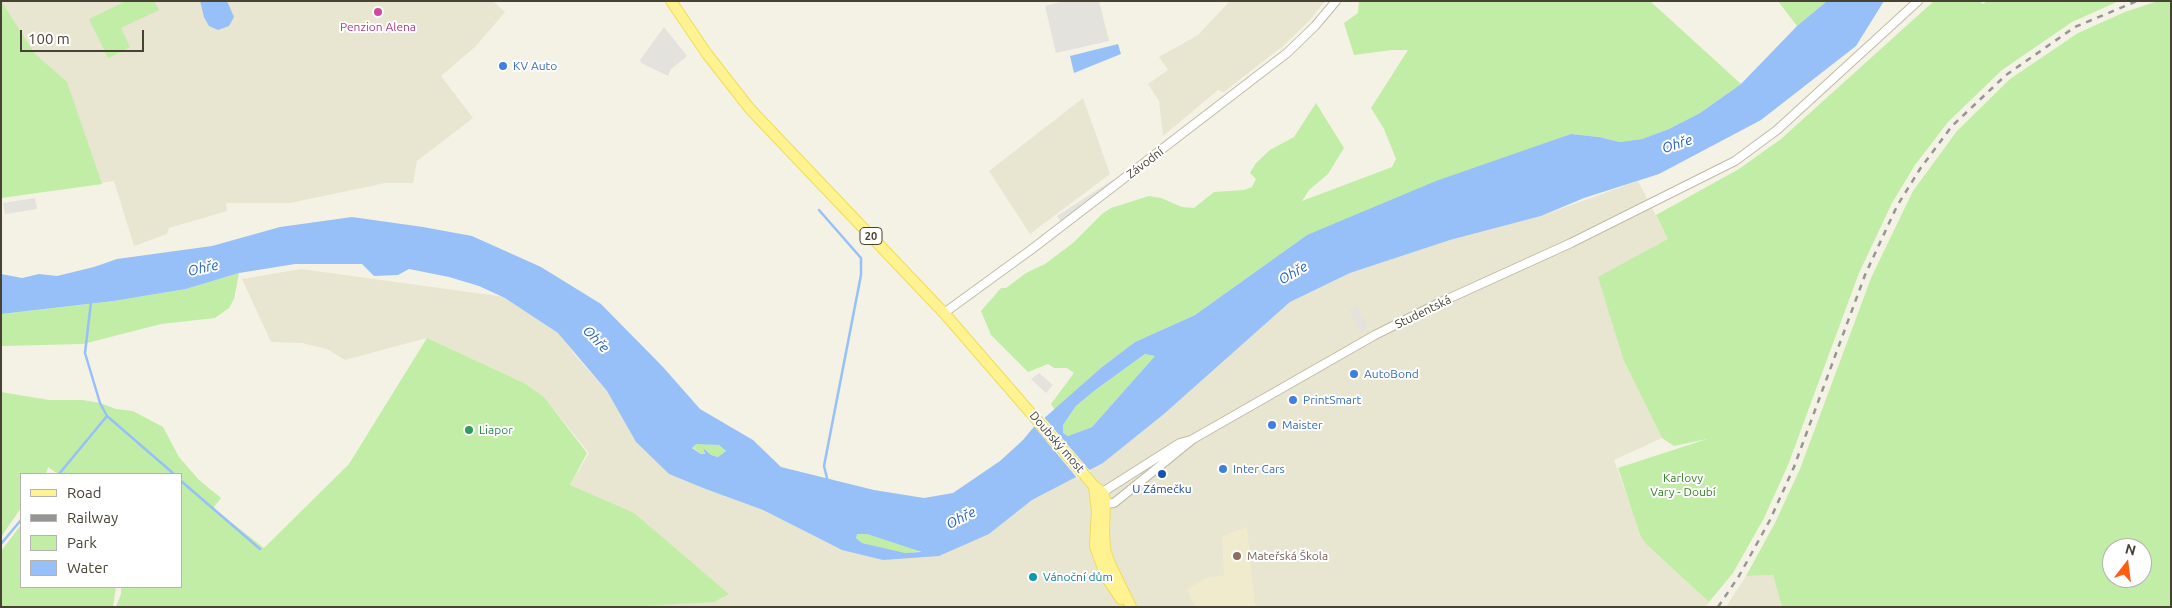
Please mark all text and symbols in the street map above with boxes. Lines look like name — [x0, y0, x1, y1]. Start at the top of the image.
marker: Penzion Alena — [372, 6, 384, 18]
scale bar — [22, 20, 146, 52]
place label: Penzion Alena — [340, 20, 416, 34]
text: 100 m — [28, 30, 70, 47]
place label: KV Auto — [513, 59, 557, 73]
marker: KV Auto — [497, 60, 509, 72]
water label: Ohře — [1660, 131, 1694, 157]
street label: Závodní — [1124, 144, 1166, 182]
road number: 20 — [860, 228, 882, 245]
water label: Ohře — [186, 256, 220, 280]
water label: Ohře — [1275, 258, 1311, 288]
street label: Studentská — [1393, 292, 1453, 332]
water label: Ohře — [579, 322, 613, 356]
place label: AutoBond — [1364, 367, 1419, 381]
marker: AutoBond — [1348, 368, 1360, 380]
place label: PrintSmart — [1303, 393, 1361, 407]
marker: PrintSmart — [1287, 394, 1299, 406]
street label: Doubský most — [1026, 408, 1088, 476]
place label: Maister — [1282, 418, 1323, 432]
marker: Maister — [1266, 419, 1278, 431]
place label: Liapor — [479, 423, 513, 437]
marker: Liapor — [463, 424, 475, 436]
place label: Inter Cars — [1233, 462, 1285, 476]
marker: Inter Cars — [1217, 463, 1229, 475]
marker: U Zámečku — [1156, 468, 1168, 480]
park label: Karlovy Vary - Doubí — [1650, 471, 1716, 499]
legend — [20, 473, 182, 588]
place label: U Zámečku — [1132, 482, 1192, 496]
text: Road — [67, 484, 102, 501]
water label: Ohře — [943, 504, 979, 532]
text: Railway — [67, 509, 118, 526]
text: Park — [67, 534, 97, 551]
north arrow — [2102, 538, 2152, 588]
text: N — [2123, 540, 2138, 559]
place label: Mateřská Škola — [1247, 549, 1328, 563]
marker: Mateřská Škola — [1231, 550, 1243, 562]
text: Water — [67, 559, 108, 576]
place label: Vánoční dům — [1043, 570, 1113, 584]
marker: Vánoční dům — [1027, 571, 1039, 583]

